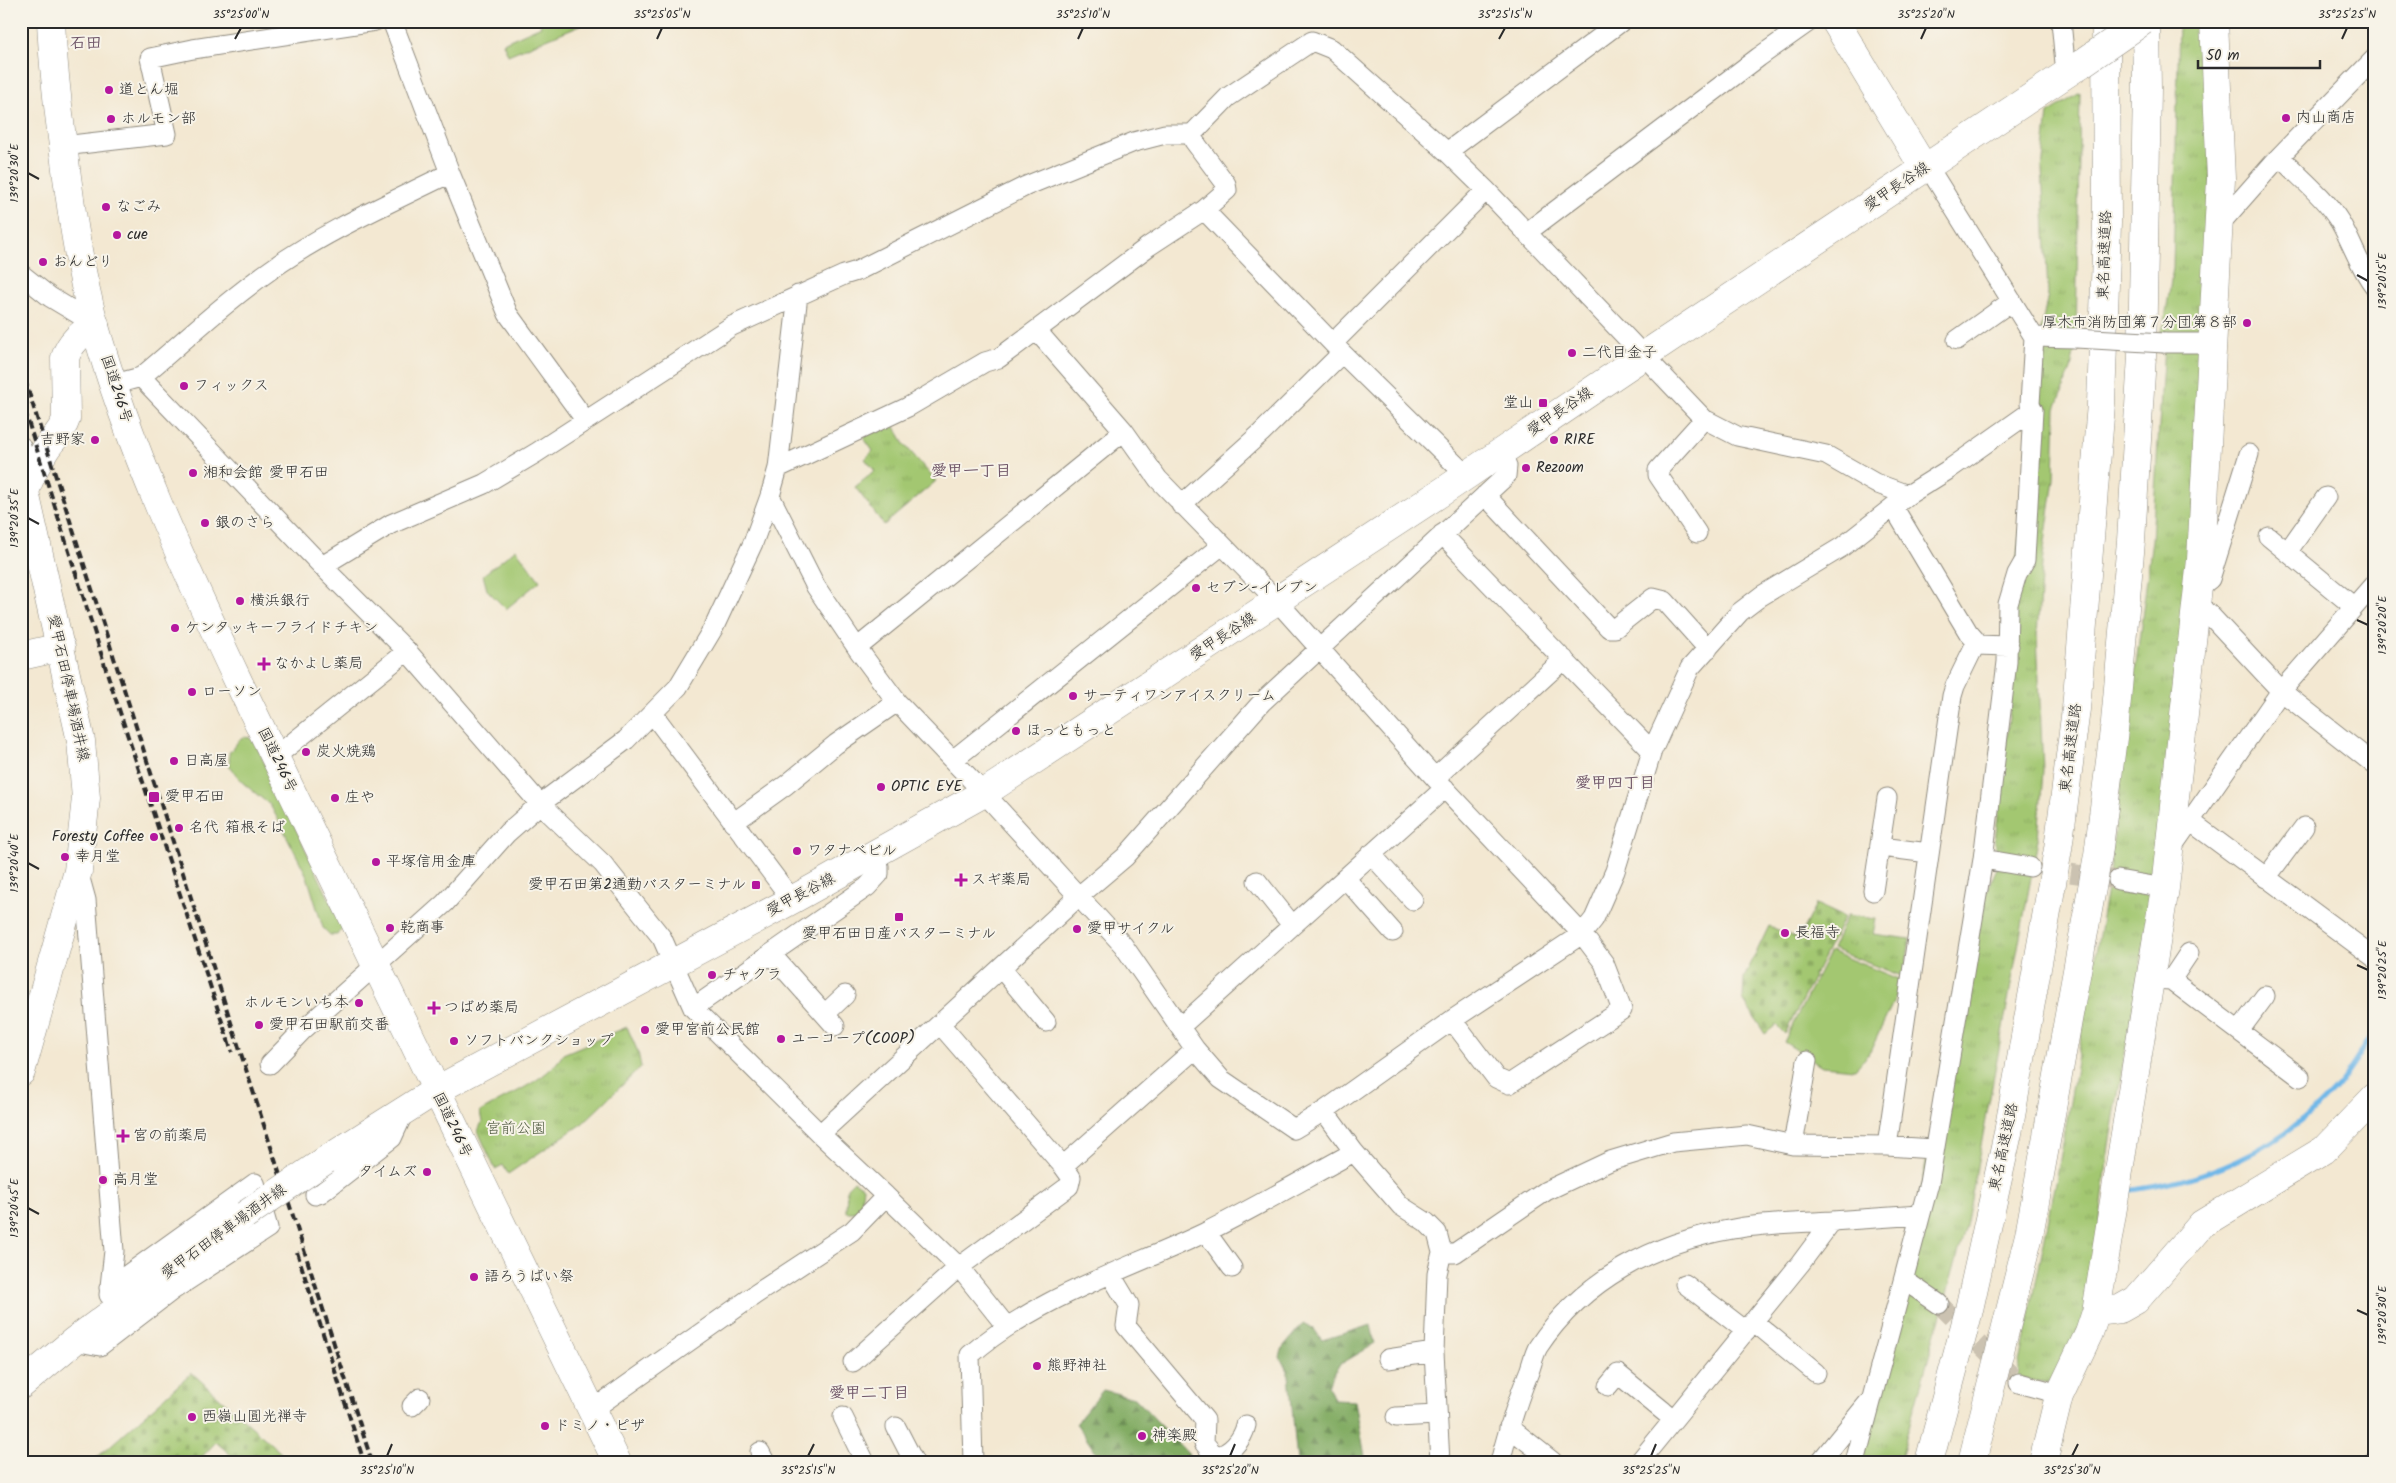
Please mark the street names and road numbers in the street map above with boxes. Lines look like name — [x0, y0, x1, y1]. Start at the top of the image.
street label: 愛甲長谷線 — [1859, 156, 1935, 218]
street label: 東名高速道路 — [2091, 210, 2119, 300]
street label: 国道246号 — [94, 352, 138, 426]
street label: 愛甲長谷線 — [1522, 381, 1598, 443]
street label: 愛甲長谷線 — [1185, 607, 1261, 667]
street label: 愛甲石田停車場酒井線 — [41, 612, 95, 764]
street label: 東名高速道路 — [2054, 702, 2088, 794]
street label: 国道246号 — [251, 723, 303, 797]
street label: 愛甲長谷線 — [762, 867, 840, 923]
street label: 国道246号 — [426, 1088, 478, 1162]
street label: 東名高速道路 — [1983, 1100, 2025, 1194]
street label: 愛甲石田停車場酒井線 — [156, 1178, 292, 1286]

